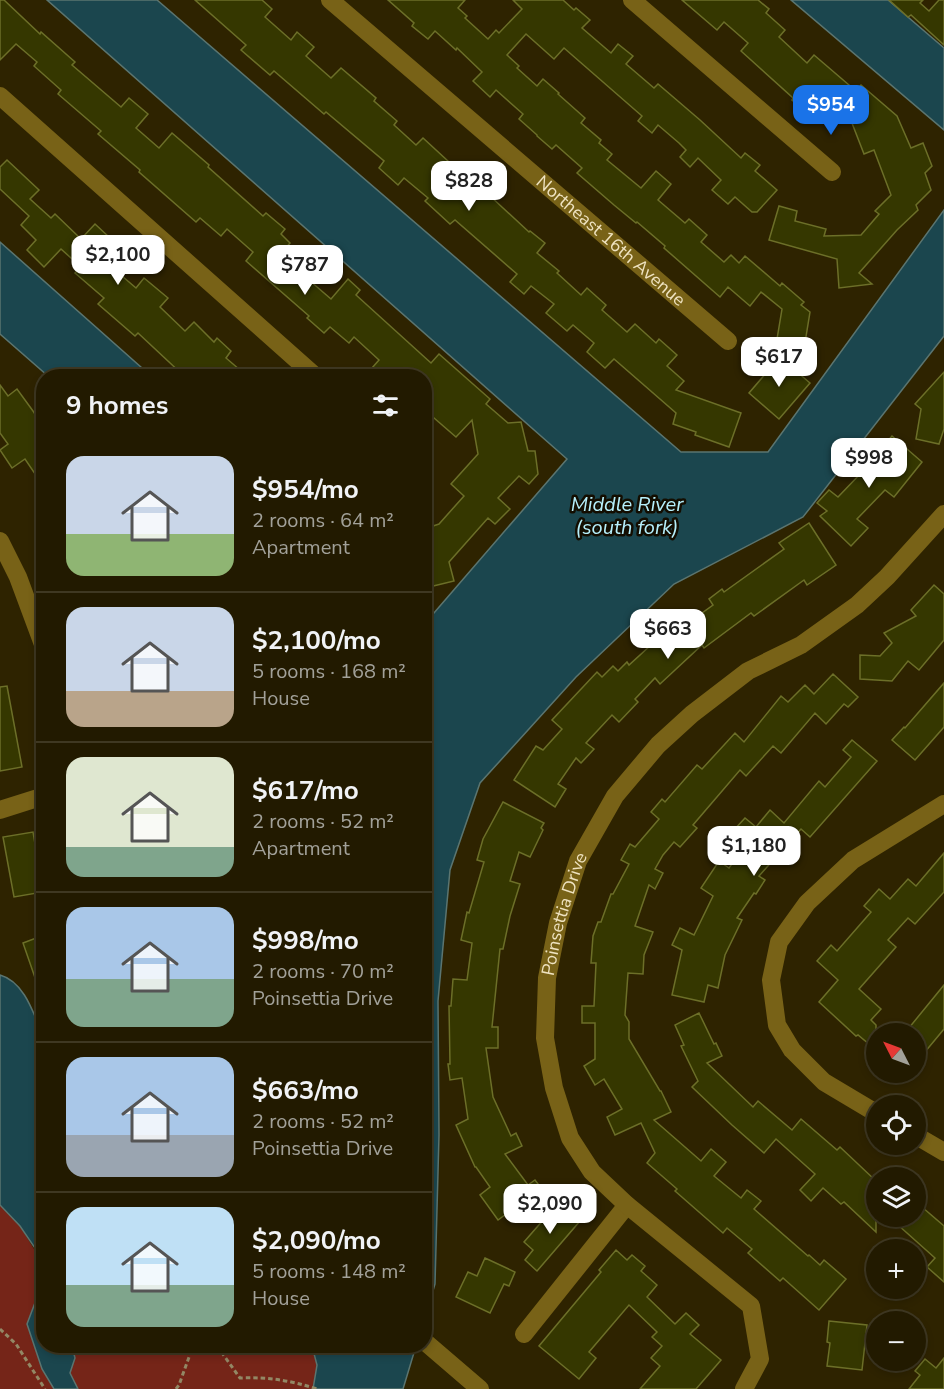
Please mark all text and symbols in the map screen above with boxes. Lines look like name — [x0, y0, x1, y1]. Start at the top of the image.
pin: $954 — [795, 85, 867, 136]
text: $954 — [807, 91, 855, 118]
pin: $828 — [433, 161, 505, 212]
text: $828 — [445, 167, 493, 194]
street label: Northeast 16th Avenue — [531, 170, 691, 312]
pin: $2,100 — [69, 235, 167, 286]
text: $2,100 — [86, 241, 150, 268]
pin: $787 — [269, 245, 341, 296]
text: $787 — [281, 251, 329, 278]
pin: $617 — [743, 337, 815, 388]
text: $617 — [755, 343, 803, 370]
text: 9 homes — [66, 388, 168, 423]
icon: filters — [369, 389, 402, 422]
pin: $998 — [833, 438, 905, 489]
text: $998 — [845, 444, 893, 471]
text: $954/mo — [252, 472, 359, 507]
icon: home — [114, 480, 186, 552]
water label: Middle River (south fork) — [571, 491, 684, 541]
text: 2 rooms · 64 m² — [252, 507, 394, 534]
text: Apartment — [252, 534, 350, 561]
pin: $663 — [632, 609, 704, 660]
text: $663 — [644, 615, 692, 642]
text: $2,100/mo — [252, 623, 381, 658]
icon: home — [114, 631, 186, 703]
text: 5 rooms · 168 m² — [252, 658, 406, 685]
text: House — [252, 685, 310, 712]
text: $617/mo — [252, 773, 359, 808]
icon: home — [114, 781, 186, 853]
text: 2 rooms · 52 m² — [252, 808, 394, 835]
pin: $1,180 — [705, 826, 803, 877]
text: $1,180 — [722, 832, 786, 859]
text: Apartment — [252, 835, 350, 862]
street label: Poinsettia Drive — [536, 847, 593, 978]
text: $998/mo — [252, 923, 359, 958]
icon: home — [114, 931, 186, 1003]
text: 2 rooms · 70 m² — [252, 958, 394, 985]
text: Poinsettia Drive — [252, 985, 393, 1012]
north arrow — [866, 1023, 926, 1083]
map controls — [866, 1023, 926, 1371]
text: $663/mo — [252, 1073, 359, 1108]
icon: home — [114, 1081, 186, 1153]
button: locate — [866, 1095, 926, 1155]
text: 2 rooms · 52 m² — [252, 1108, 394, 1135]
text: Poinsettia Drive — [252, 1135, 393, 1162]
button: layers — [866, 1167, 926, 1227]
pin: $2,090 — [501, 1184, 599, 1235]
text: $2,090 — [518, 1190, 582, 1217]
text: $2,090/mo — [252, 1223, 381, 1258]
icon: home — [114, 1231, 186, 1303]
button: + — [866, 1239, 926, 1299]
text: 5 rooms · 148 m² — [252, 1258, 406, 1285]
text: House — [252, 1285, 310, 1312]
button: − — [866, 1311, 926, 1371]

